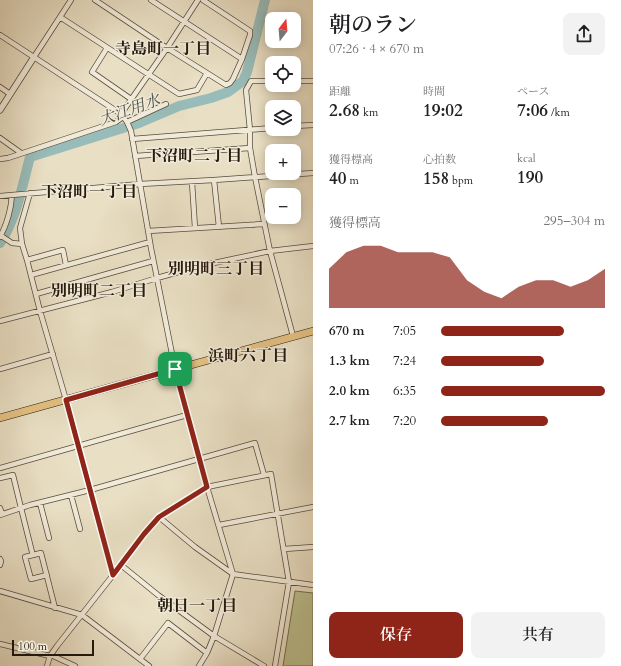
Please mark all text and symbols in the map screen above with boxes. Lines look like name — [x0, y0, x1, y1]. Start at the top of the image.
text: 朝のラン — [329, 10, 417, 40]
north arrow — [265, 12, 301, 48]
map controls — [265, 12, 301, 224]
button: share — [563, 13, 605, 55]
district label: 寺島町一丁目 — [115, 38, 211, 60]
text: 07:26 · 4 × 670 m — [329, 40, 424, 58]
button: locate — [265, 56, 301, 92]
text: 距離 — [329, 84, 351, 99]
text: 時間 — [423, 84, 445, 99]
text: ペース — [517, 84, 549, 99]
water label: 大江用水 — [96, 88, 165, 131]
text: 2.68 — [329, 99, 360, 122]
text: 19:02 — [423, 99, 463, 122]
text: 7:06 — [517, 99, 548, 122]
button: layers — [265, 100, 301, 136]
text: km — [360, 105, 378, 120]
text: /km — [548, 105, 570, 120]
button: + — [265, 144, 301, 180]
district label: 下沼町二丁目 — [146, 145, 242, 167]
text: kcal — [517, 151, 535, 166]
text: 獲得標高 — [329, 152, 373, 167]
text: 心拍数 — [423, 152, 456, 167]
text: 190 — [517, 166, 543, 189]
text: 40 — [329, 167, 346, 190]
text: 158 — [423, 167, 449, 190]
text: m — [346, 173, 359, 188]
text: bpm — [449, 173, 473, 188]
district label: 下沼町一丁目 — [41, 181, 137, 203]
button: − — [265, 188, 301, 224]
text: 295–304 m — [543, 212, 605, 230]
text: 獲得標高 — [329, 214, 381, 232]
district label: 別明町三丁目 — [168, 258, 264, 280]
district label: 別明町二丁目 — [51, 280, 147, 302]
text: 670 m — [329, 322, 364, 340]
text: 7:05 — [393, 322, 416, 340]
district label: 浜町六丁目 — [208, 345, 288, 367]
pin — [158, 352, 192, 386]
text: 1.3 km — [329, 352, 370, 370]
text: 7:24 — [393, 352, 416, 370]
icon: arrive — [164, 358, 186, 380]
text: 2.0 km — [329, 382, 370, 400]
text: 6:35 — [393, 382, 416, 400]
text: 2.7 km — [329, 412, 370, 430]
text: 7:20 — [393, 412, 416, 430]
district label: 朝日一丁目 — [157, 595, 237, 617]
button: 保存 — [329, 612, 463, 658]
button: 共有 — [471, 612, 605, 658]
scale bar — [12, 638, 94, 657]
text: 100 m — [18, 639, 47, 654]

